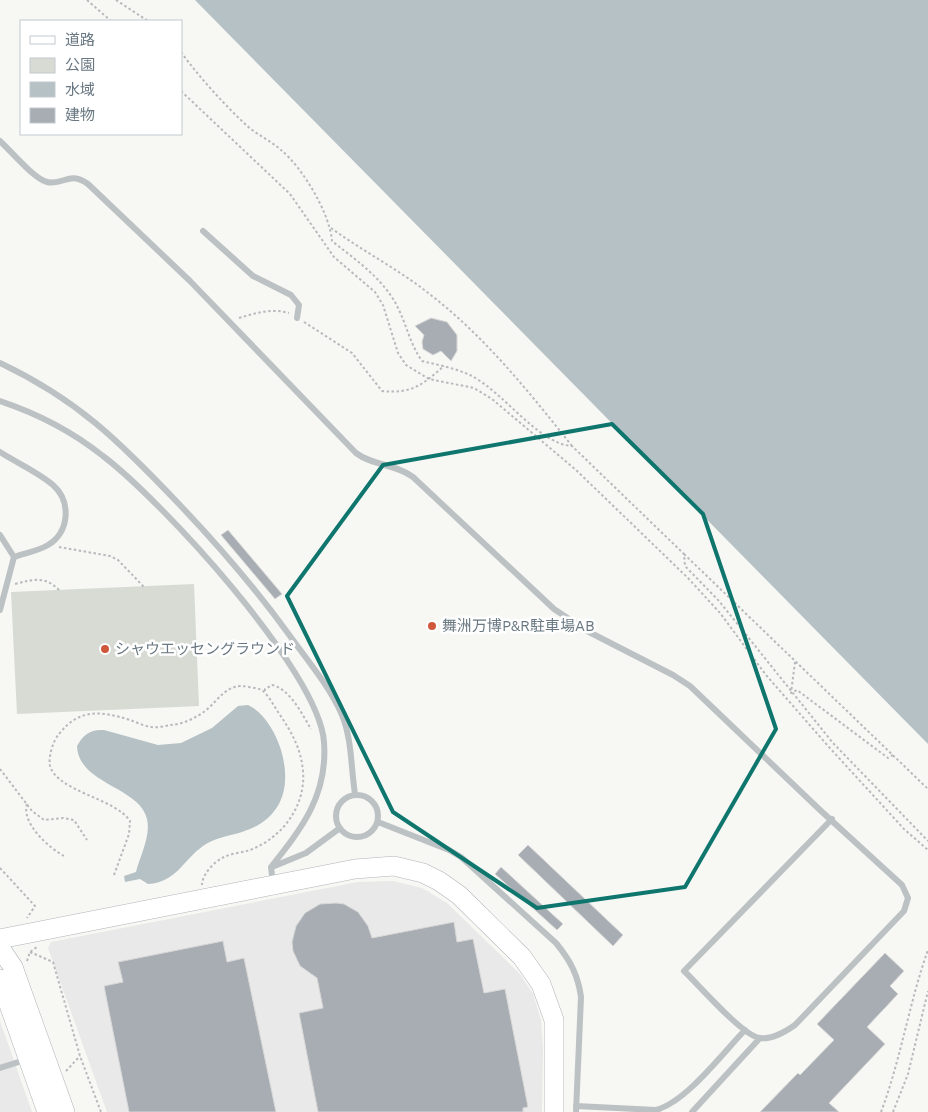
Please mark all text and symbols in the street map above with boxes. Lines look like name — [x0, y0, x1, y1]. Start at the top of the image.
legend — [20, 20, 182, 135]
text: 道路 — [65, 31, 95, 49]
text: 公園 — [65, 56, 95, 74]
text: 水域 — [65, 81, 95, 99]
text: 建物 — [65, 106, 95, 124]
place label: 舞洲万博P&R駐車場AB — [442, 617, 595, 635]
marker: 舞洲万博P&R駐車場AB — [426, 620, 438, 632]
place label: シャウエッセングラウンド — [115, 640, 295, 658]
marker: シャウエッセングラウンド — [99, 643, 111, 655]

